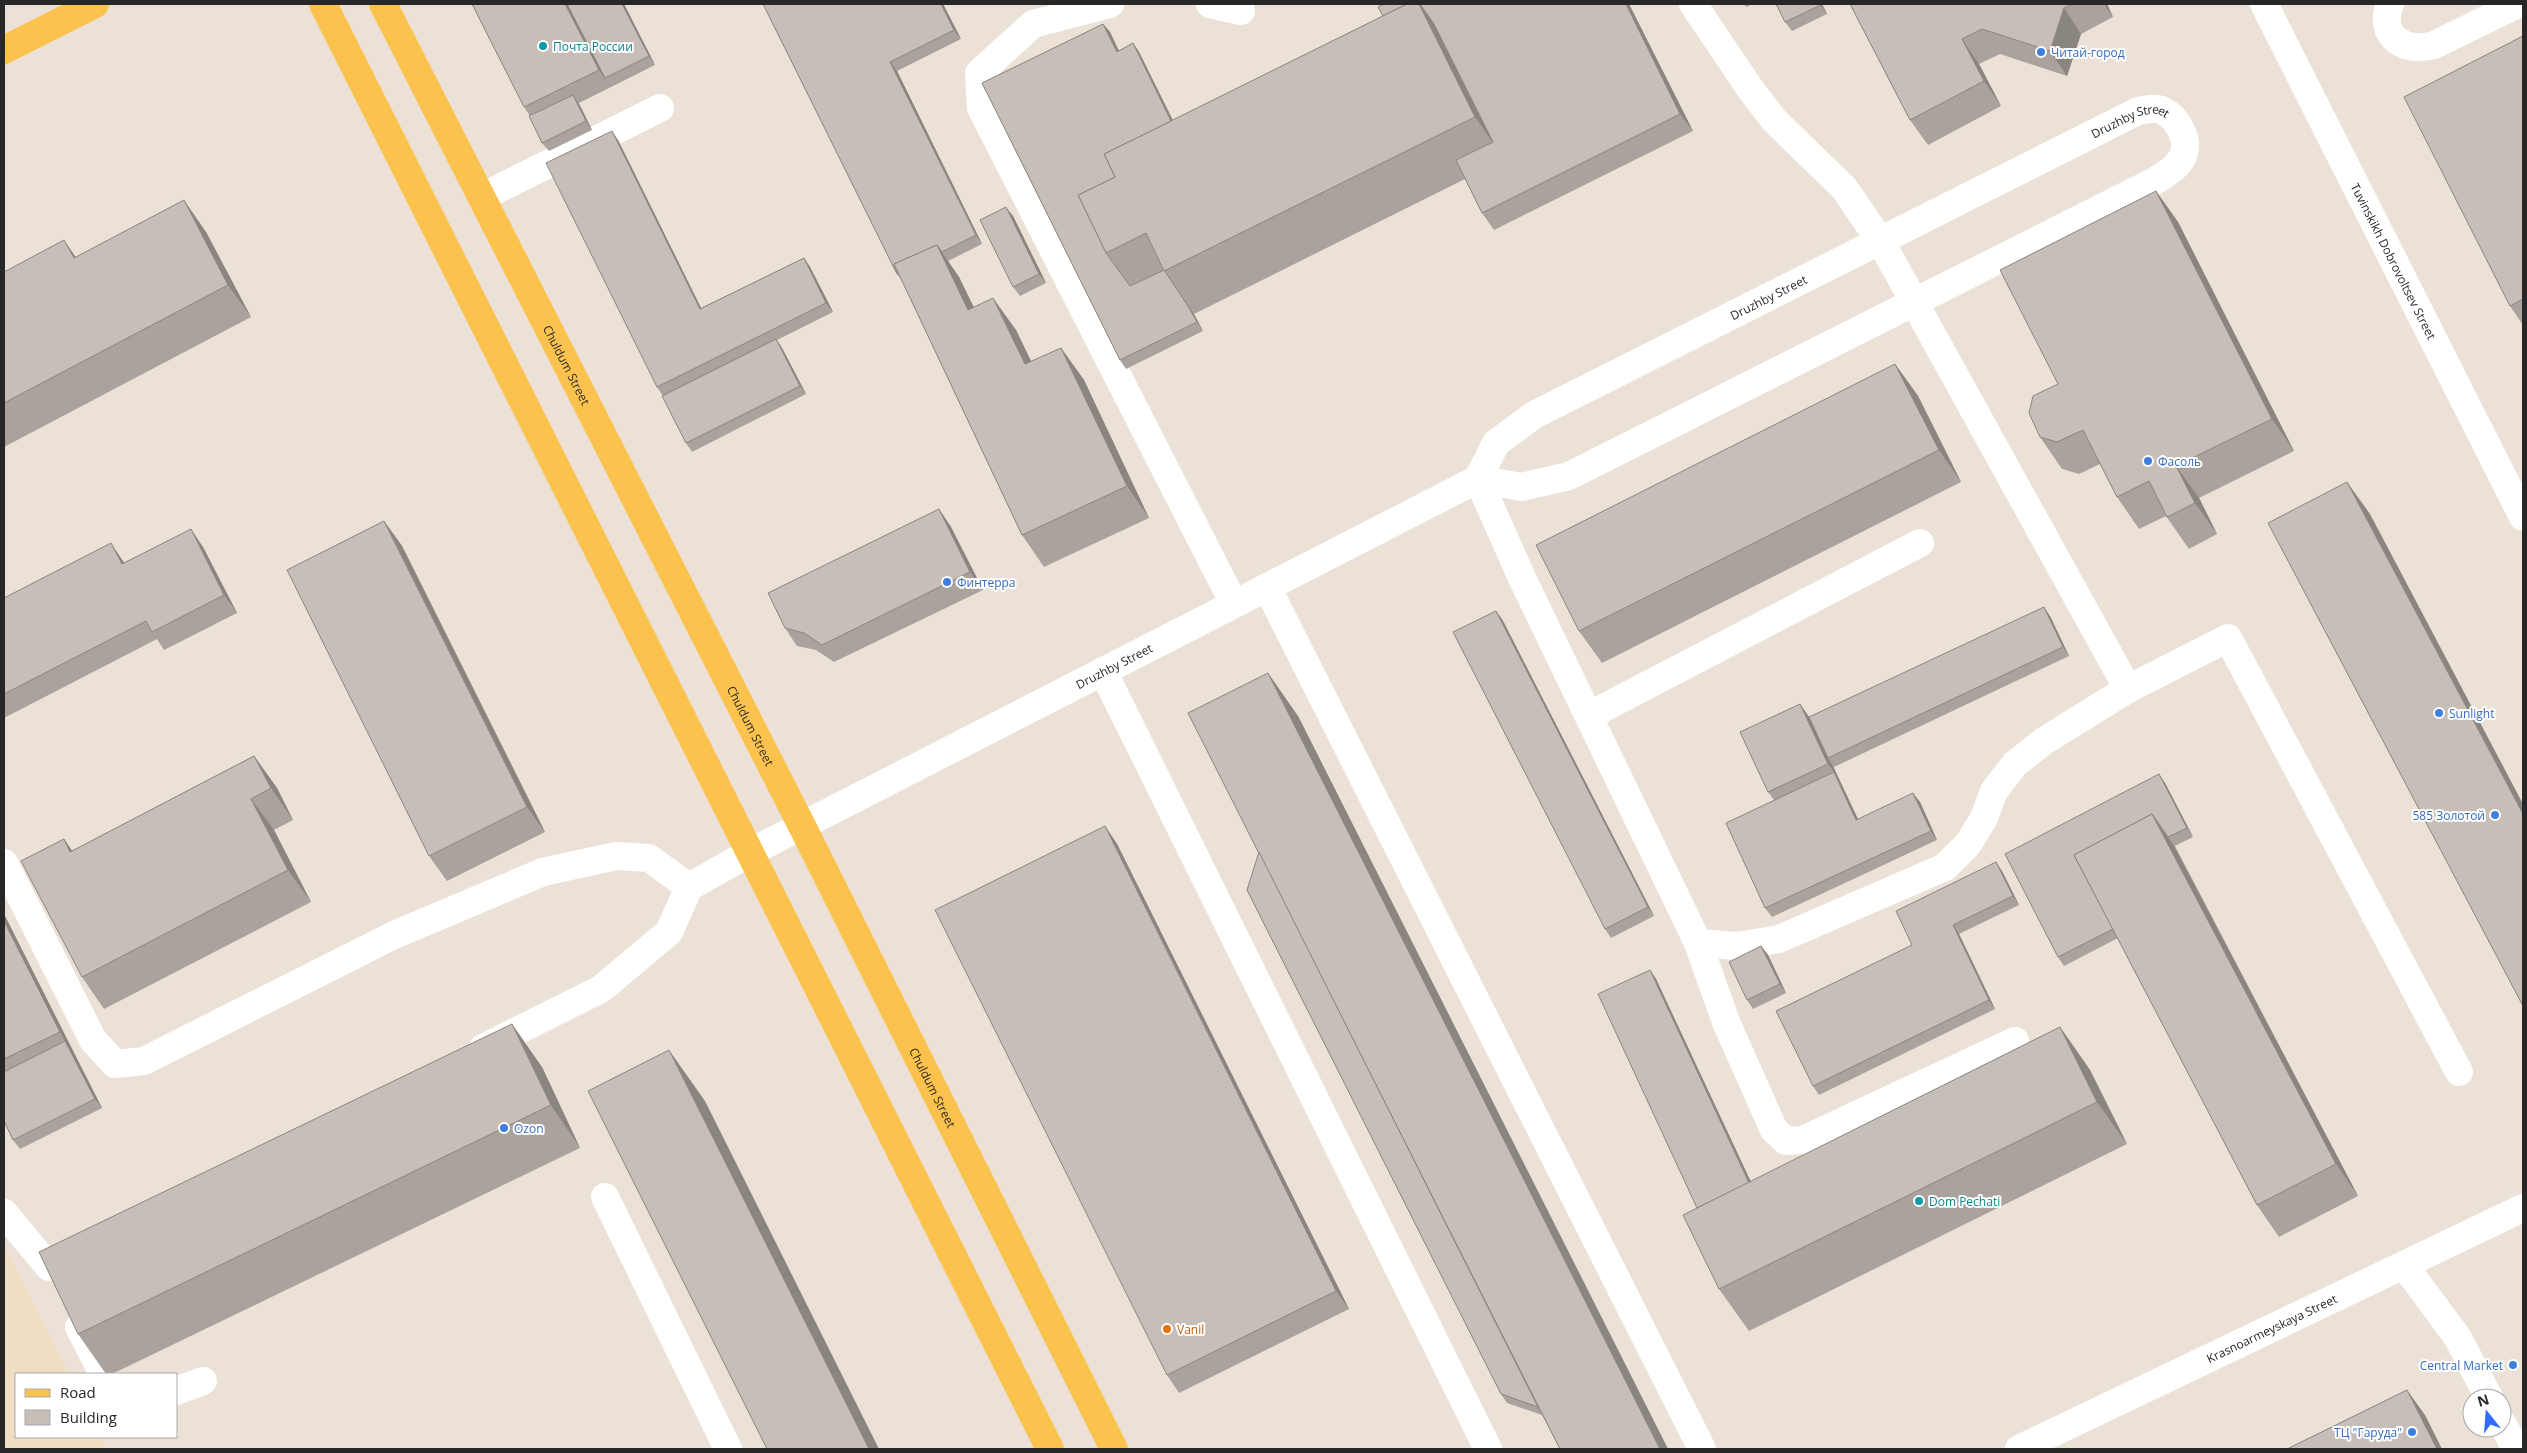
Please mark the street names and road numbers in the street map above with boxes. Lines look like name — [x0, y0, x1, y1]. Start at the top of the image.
street label: Druzhby Street — [2088, 100, 2173, 142]
street label: Tuvinskikh Dobrovoltsev Street — [2347, 180, 2440, 342]
street label: Druzhby Street — [1727, 271, 1810, 324]
street label: Chuldum Street — [539, 322, 594, 408]
street label: Druzhby Street — [1073, 639, 1155, 693]
street label: Chuldum Street — [723, 683, 778, 769]
street label: Chuldum Street — [906, 1044, 960, 1130]
street label: Krasnoarmeyskaya Street — [2204, 1290, 2340, 1367]

